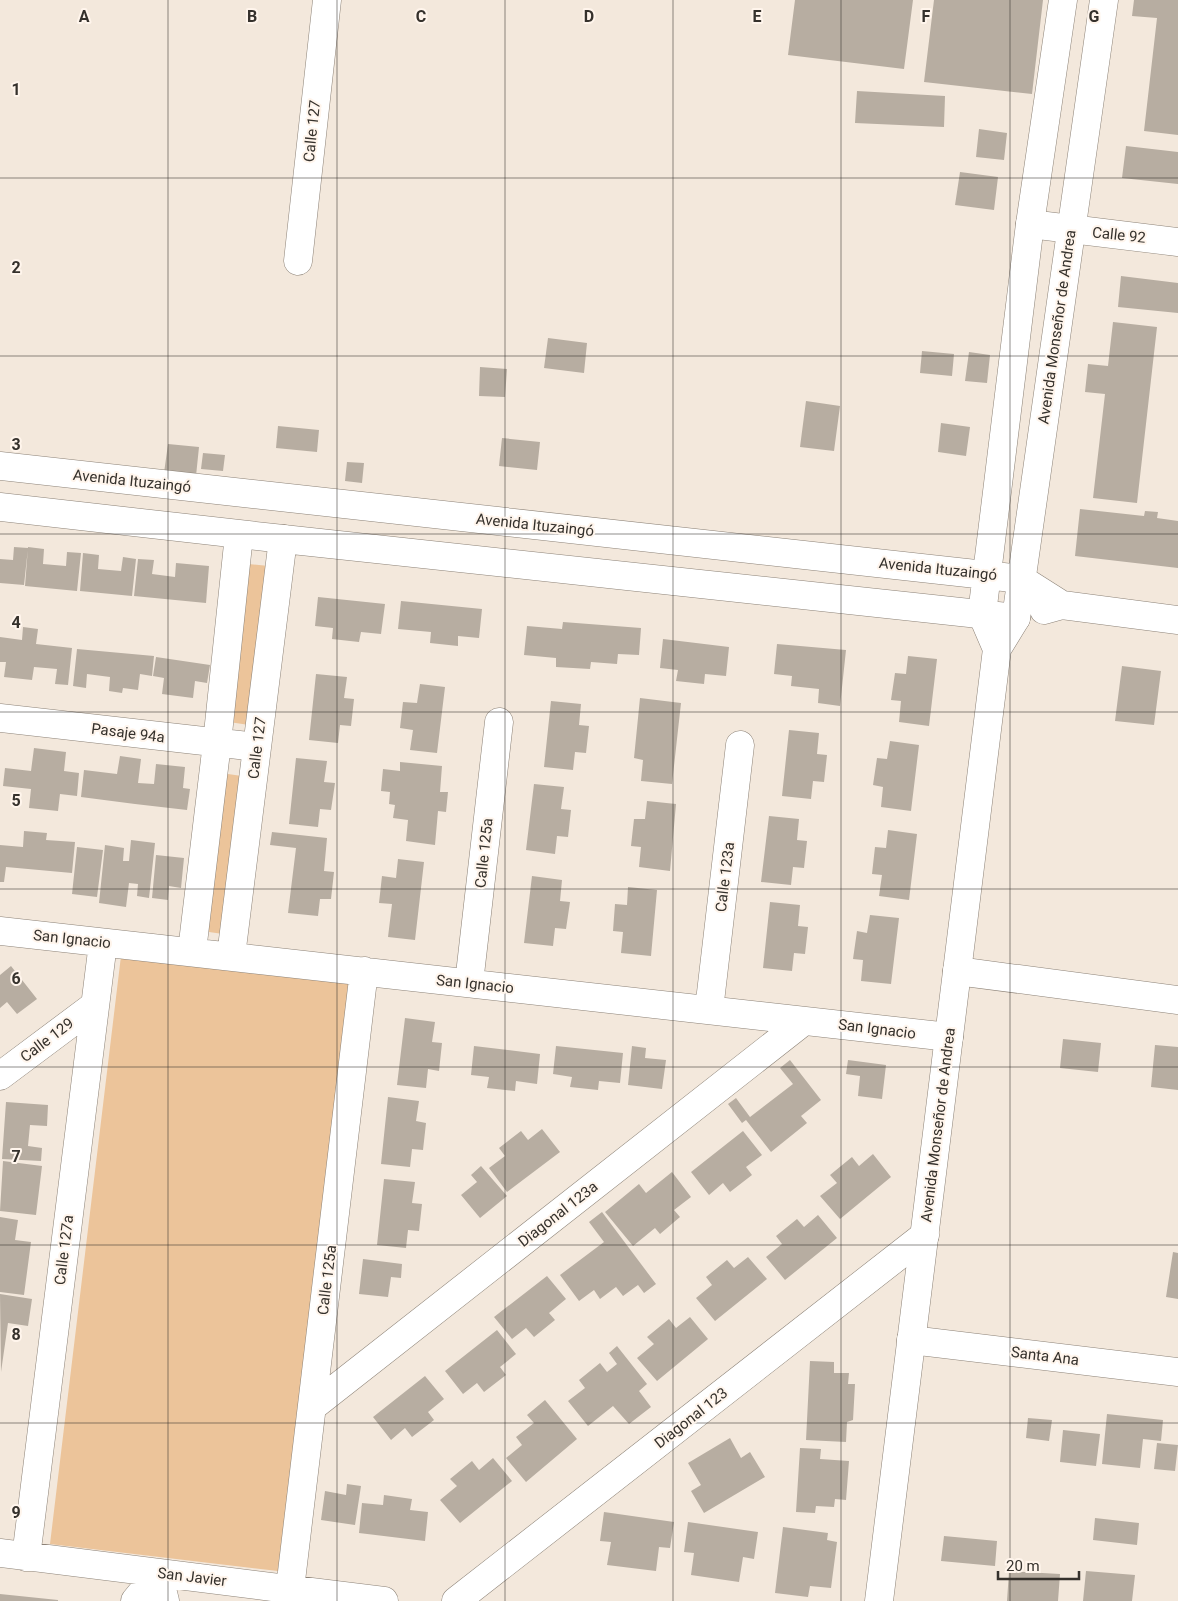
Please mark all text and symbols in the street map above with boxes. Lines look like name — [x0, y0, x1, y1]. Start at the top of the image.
text: A — [79, 7, 90, 26]
text: B — [247, 7, 257, 26]
text: C — [416, 7, 426, 26]
text: D — [584, 7, 594, 26]
text: E — [753, 7, 762, 26]
text: F — [922, 7, 931, 26]
text: G — [1089, 7, 1100, 26]
text: 1 — [11, 80, 21, 99]
street label: Calle 127 — [300, 99, 324, 163]
street label: Calle 92 — [1091, 223, 1147, 247]
street label: Avenida Monseñor de Andrea — [1034, 229, 1080, 425]
text: 2 — [11, 258, 21, 277]
text: 3 — [11, 435, 21, 454]
street label: Avenida Ituzaingó — [72, 466, 192, 496]
street label: Avenida Ituzaingó — [475, 510, 595, 540]
street label: Avenida Ituzaingó — [878, 554, 998, 584]
text: 4 — [11, 613, 21, 632]
street label: Calle 127 — [244, 716, 270, 780]
street label: Pasaje 94a — [90, 720, 166, 746]
text: 5 — [11, 791, 21, 810]
street label: Calle 125a — [471, 817, 497, 889]
street label: Calle 123a — [712, 841, 738, 913]
street label: San Ignacio — [32, 926, 112, 952]
text: 6 — [11, 969, 21, 988]
street label: San Ignacio — [435, 971, 515, 997]
street label: Calle 129 — [17, 1014, 77, 1066]
street label: San Ignacio — [837, 1015, 917, 1043]
street label: Avenida Monseñor de Andrea — [917, 1027, 959, 1223]
text: 7 — [11, 1147, 21, 1166]
street label: Diagonal 123a — [515, 1177, 601, 1251]
street label: Calle 127a — [51, 1214, 77, 1286]
street label: Calle 125a — [314, 1244, 340, 1316]
text: 8 — [11, 1325, 21, 1344]
street label: Santa Ana — [1010, 1343, 1080, 1369]
street label: Diagonal 123 — [651, 1384, 731, 1452]
text: 9 — [11, 1503, 21, 1522]
scale bar — [998, 1548, 1079, 1580]
text: 20 m — [1006, 1557, 1040, 1575]
street label: San Javier — [156, 1564, 228, 1590]

